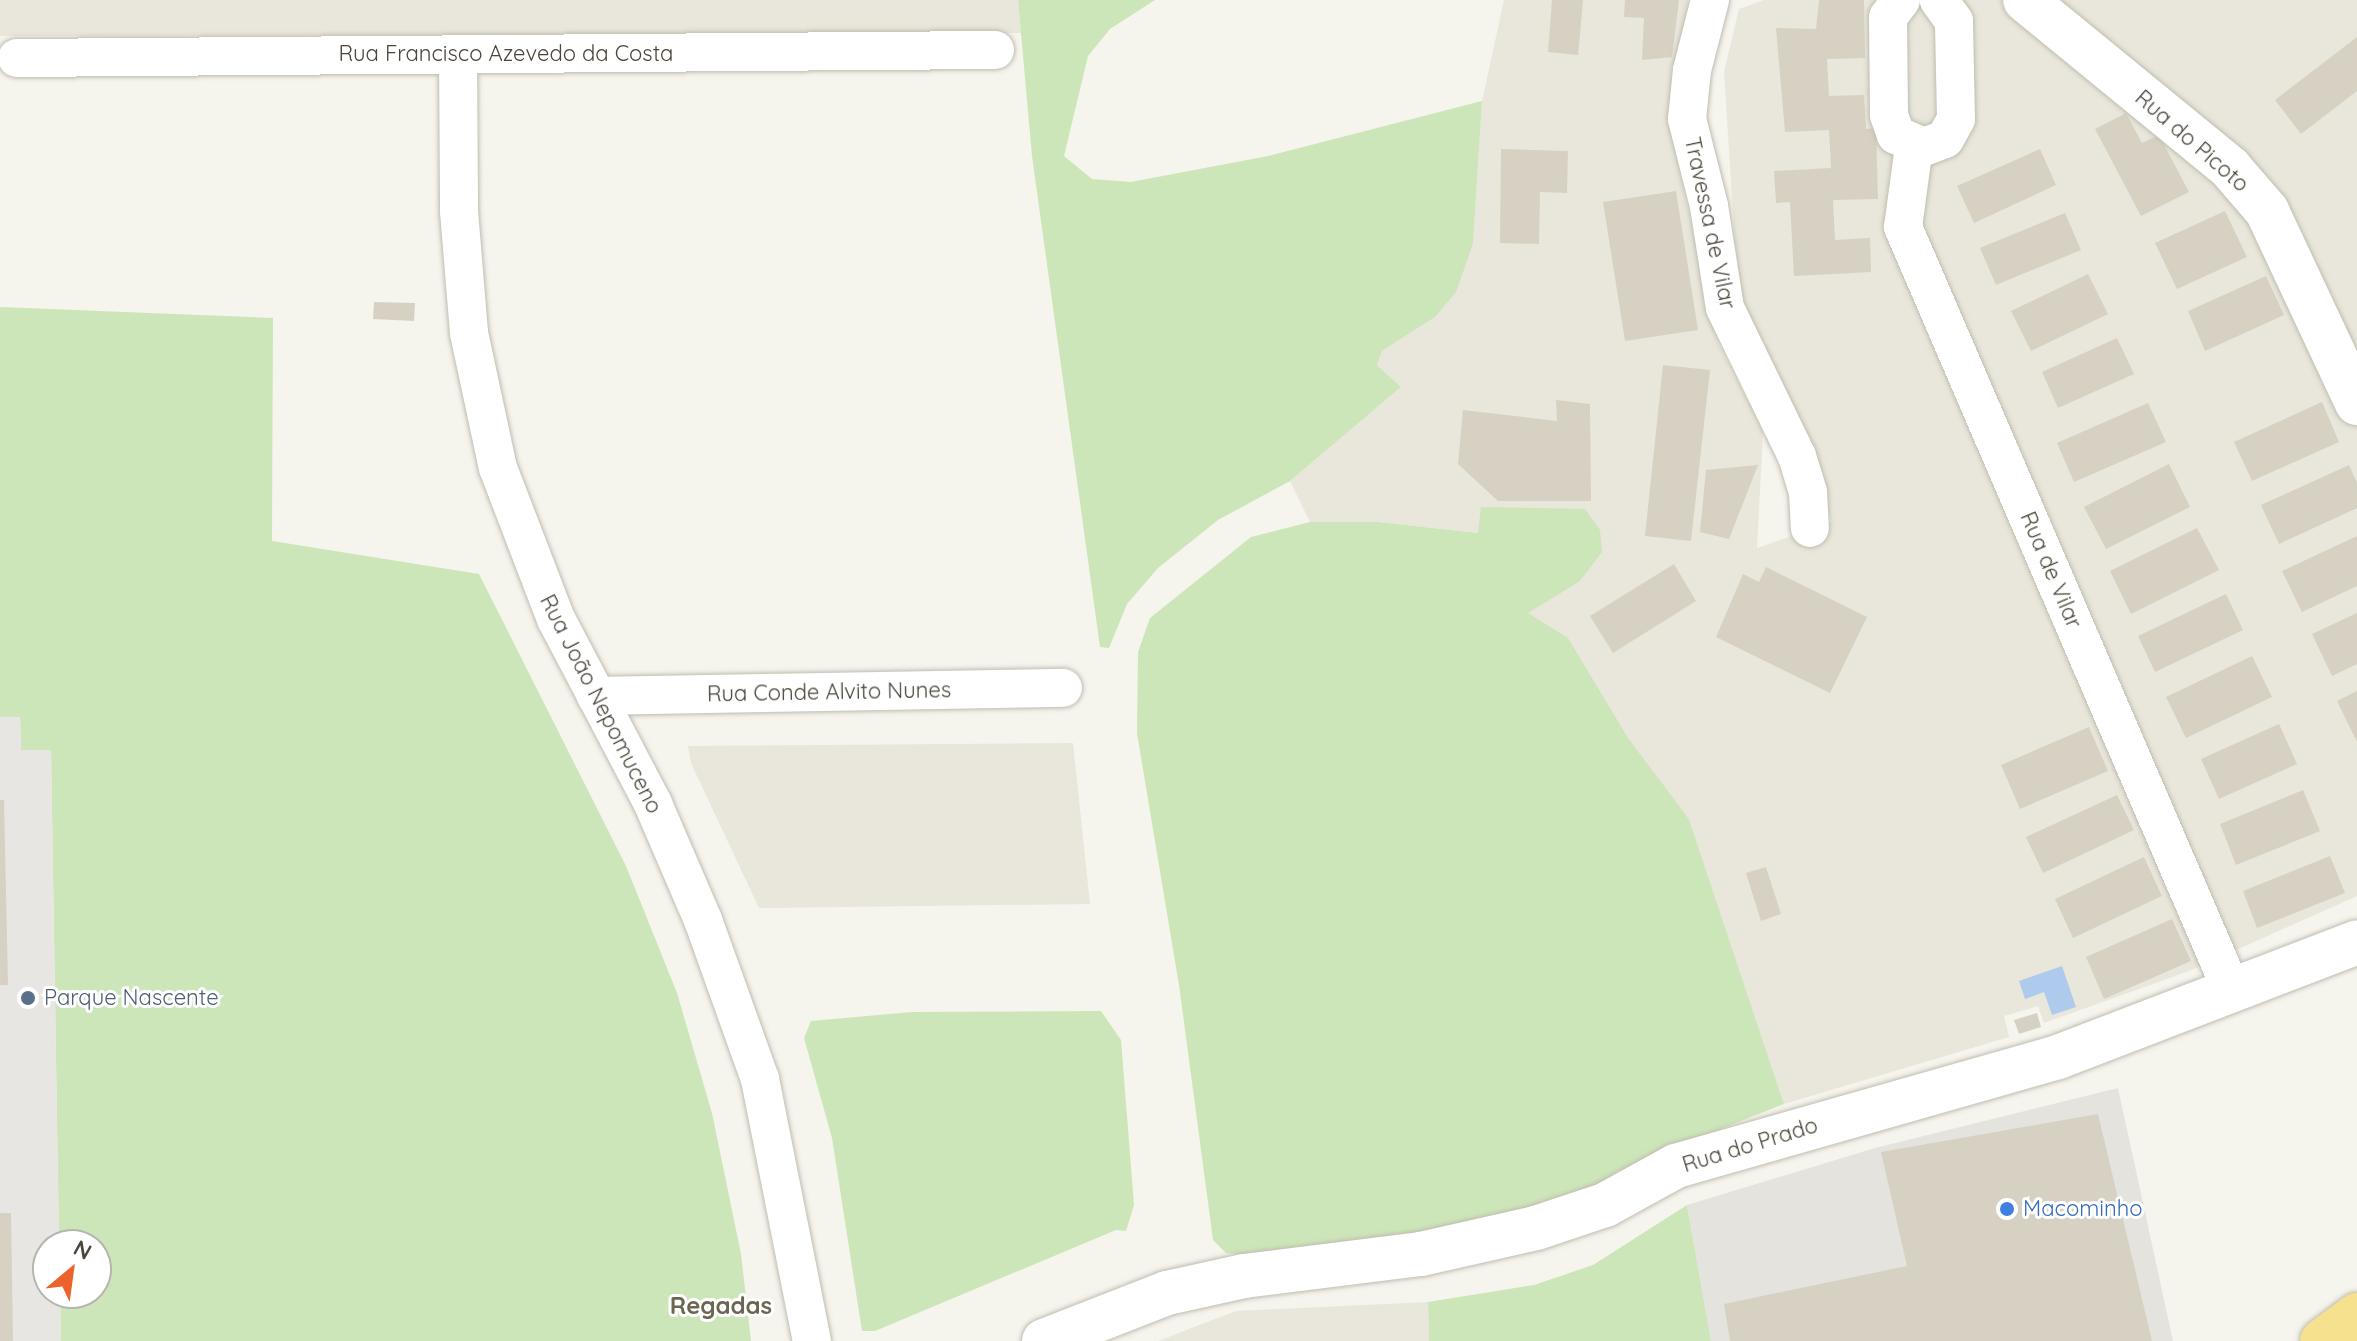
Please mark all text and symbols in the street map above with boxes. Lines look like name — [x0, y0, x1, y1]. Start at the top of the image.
street label: Rua Francisco Azevedo da Costa — [339, 41, 673, 67]
street label: Rua do Picoto — [2130, 84, 2254, 198]
street label: Travessa de Vilar — [1679, 135, 1741, 311]
street label: Rua de Vilar — [2015, 508, 2087, 632]
street label: Rua João Nepomuceno — [534, 590, 668, 818]
street label: Rua Conde Alvito Nunes — [707, 677, 951, 707]
place label: Parque Nascente — [44, 985, 219, 1011]
marker: Parque Nascente — [19, 989, 37, 1007]
street label: Rua do Prado — [1679, 1112, 1821, 1178]
place label: Macominho — [2023, 1196, 2142, 1222]
marker: Macominho — [1998, 1200, 2016, 1218]
north arrow — [32, 1229, 112, 1309]
text: N — [69, 1234, 97, 1266]
district label: Regadas — [670, 1292, 772, 1320]

